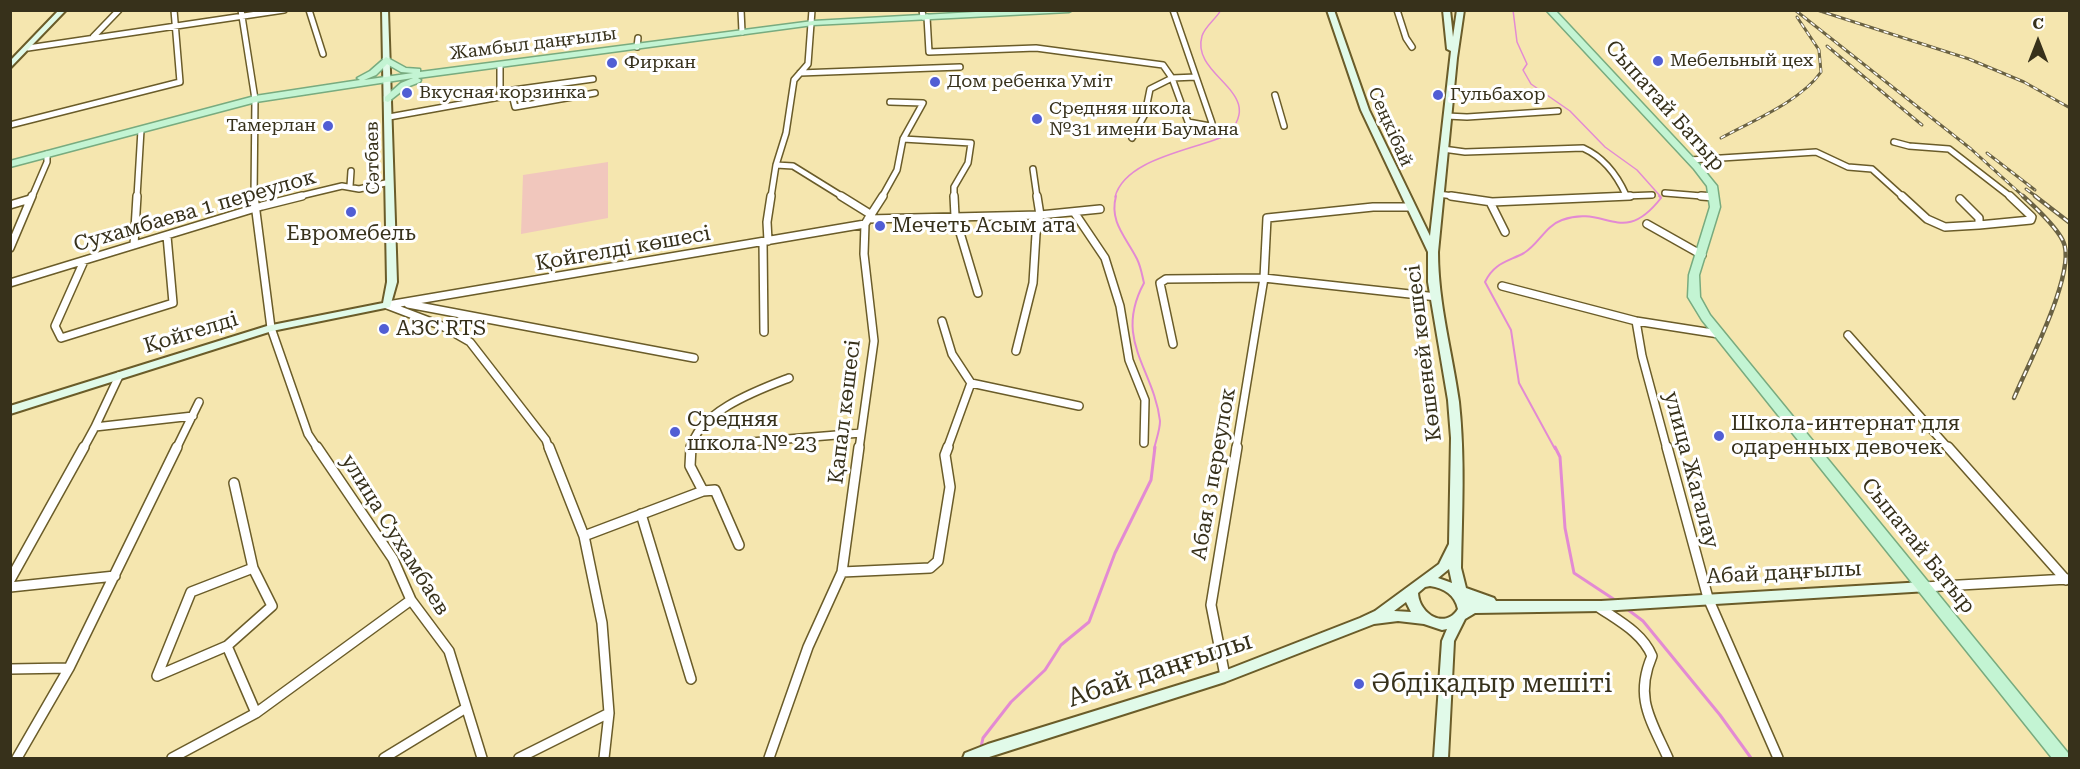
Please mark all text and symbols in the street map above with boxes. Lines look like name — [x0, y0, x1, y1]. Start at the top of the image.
north arrow — [2008, 12, 2068, 72]
text: С — [2032, 14, 2044, 33]
street label: Жамбыл даңғылы — [448, 23, 618, 65]
street label: Сыпатай Батыр — [1600, 36, 1730, 176]
place label: Мебельный цех — [1670, 50, 1813, 72]
place label: Фиркан — [624, 52, 696, 74]
marker: Мебельный цех — [1651, 54, 1665, 68]
marker: Фиркан — [605, 56, 619, 70]
place label: Дом ребенка Умiт — [947, 71, 1113, 93]
marker: Дом ребенка Умiт — [928, 75, 942, 89]
place label: Вкусная корзинка — [419, 82, 586, 104]
street label: Сеңкібай — [1363, 84, 1417, 170]
place label: Гульбахор — [1450, 84, 1546, 106]
marker: Вкусная корзинка — [400, 86, 414, 100]
marker: Гульбахор — [1431, 88, 1445, 102]
place label: Средняя школа №31 имени Баумана — [1049, 98, 1239, 140]
marker: Средняя школа №31 имени Баумана — [1030, 112, 1044, 126]
place label: Тамерлан — [226, 115, 316, 137]
marker: Тамерлан — [321, 119, 335, 133]
street label: Сәтбаев — [362, 121, 384, 195]
street label: Сухамбаева 1 переулок — [71, 164, 319, 258]
marker: Евромебель — [344, 205, 358, 219]
place label: Мечеть Асым ата — [892, 213, 1076, 239]
marker: Мечеть Асым ата — [873, 219, 887, 233]
place label: Евромебель — [286, 221, 416, 247]
street label: Қойгелді көшесі — [534, 221, 712, 277]
street label: Көшеней көшесі — [1401, 263, 1447, 443]
street label: Қойгелді — [141, 307, 241, 359]
place label: АЗС RTS — [396, 316, 486, 342]
marker: АЗС RTS — [377, 322, 391, 336]
street label: Қапал көшесі — [824, 338, 866, 486]
street label: Абая 3 переулок — [1186, 386, 1242, 562]
street label: улица Жагалау — [1658, 389, 1724, 551]
place label: Средняя школа № 23 — [687, 407, 817, 457]
place label: Школа-интернат для одаренных девочек — [1731, 411, 1960, 461]
marker: Средняя школа № 23 — [668, 425, 682, 439]
marker: Школа-интернат для одаренных девочек — [1712, 429, 1726, 443]
street label: улица Сухамбаев — [335, 450, 455, 620]
street label: Сыпатай Батыр — [1856, 473, 1980, 619]
street label: Абай даңғылы — [1706, 556, 1862, 590]
street label: Абай даңғылы — [1064, 625, 1256, 715]
place label: Әбдіқадыр мешіті — [1371, 668, 1612, 700]
marker: Әбдіқадыр мешіті — [1352, 677, 1366, 691]

